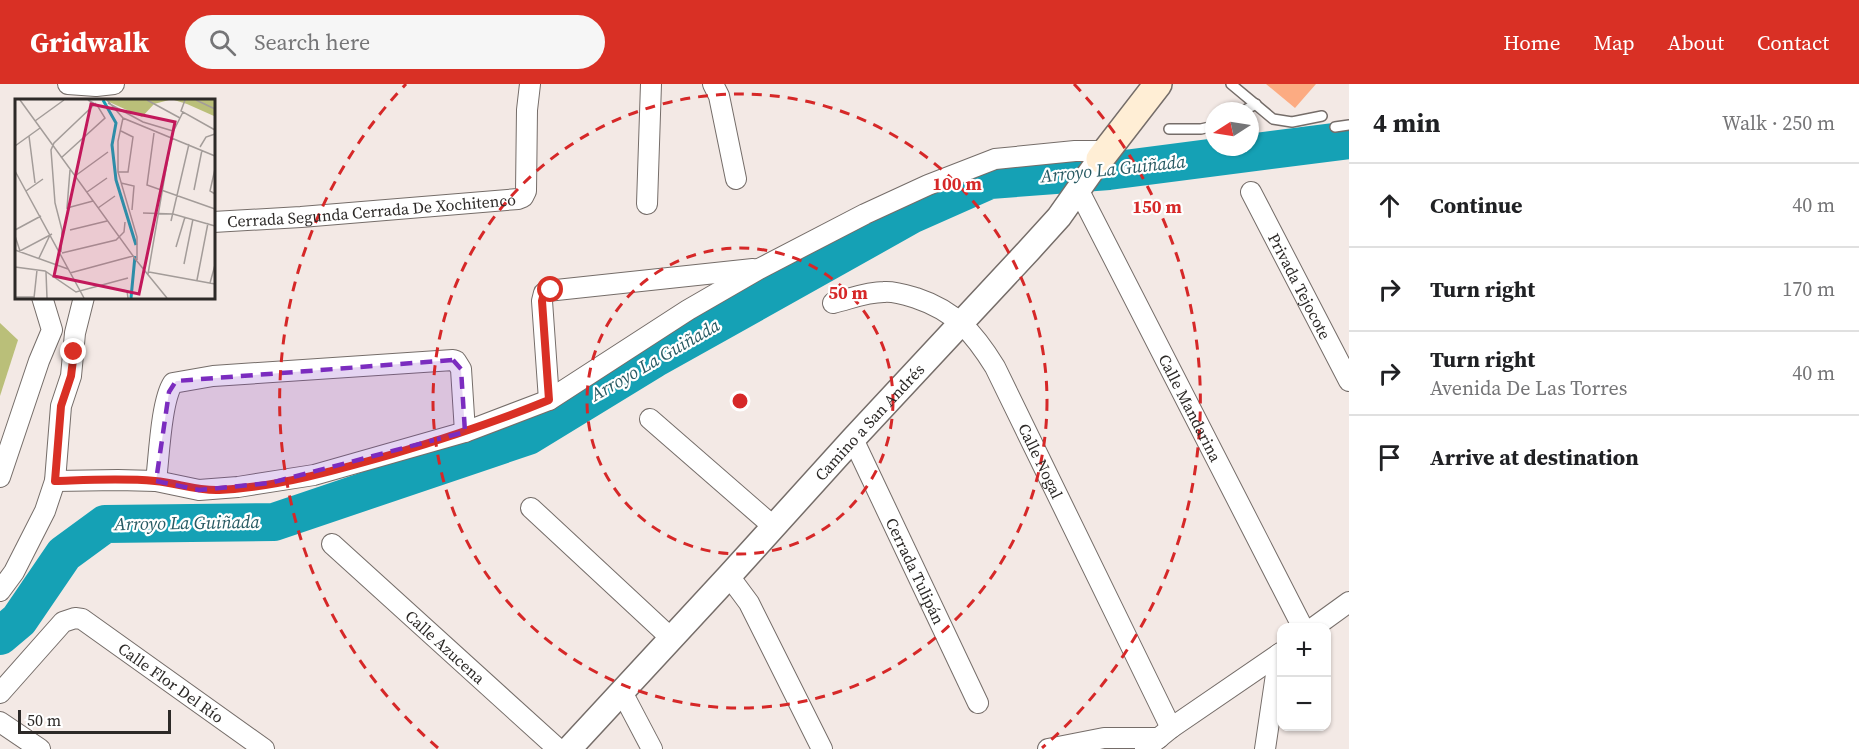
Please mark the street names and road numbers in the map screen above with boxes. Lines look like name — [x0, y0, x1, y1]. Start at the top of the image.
street label: Cerrada Segunda Cerrada De Xochitenco — [227, 188, 517, 232]
street label: Privada Tejocote — [1263, 229, 1336, 343]
street label: Calle Mandarina — [1153, 350, 1227, 466]
street label: Camino a San Andrés — [810, 358, 929, 485]
street label: Calle Nogal — [1013, 420, 1069, 502]
street label: Cerrada Tulipán — [881, 514, 950, 628]
street label: Calle Azucena — [401, 605, 491, 689]
street label: Calle Flor Del Río — [114, 637, 228, 728]

